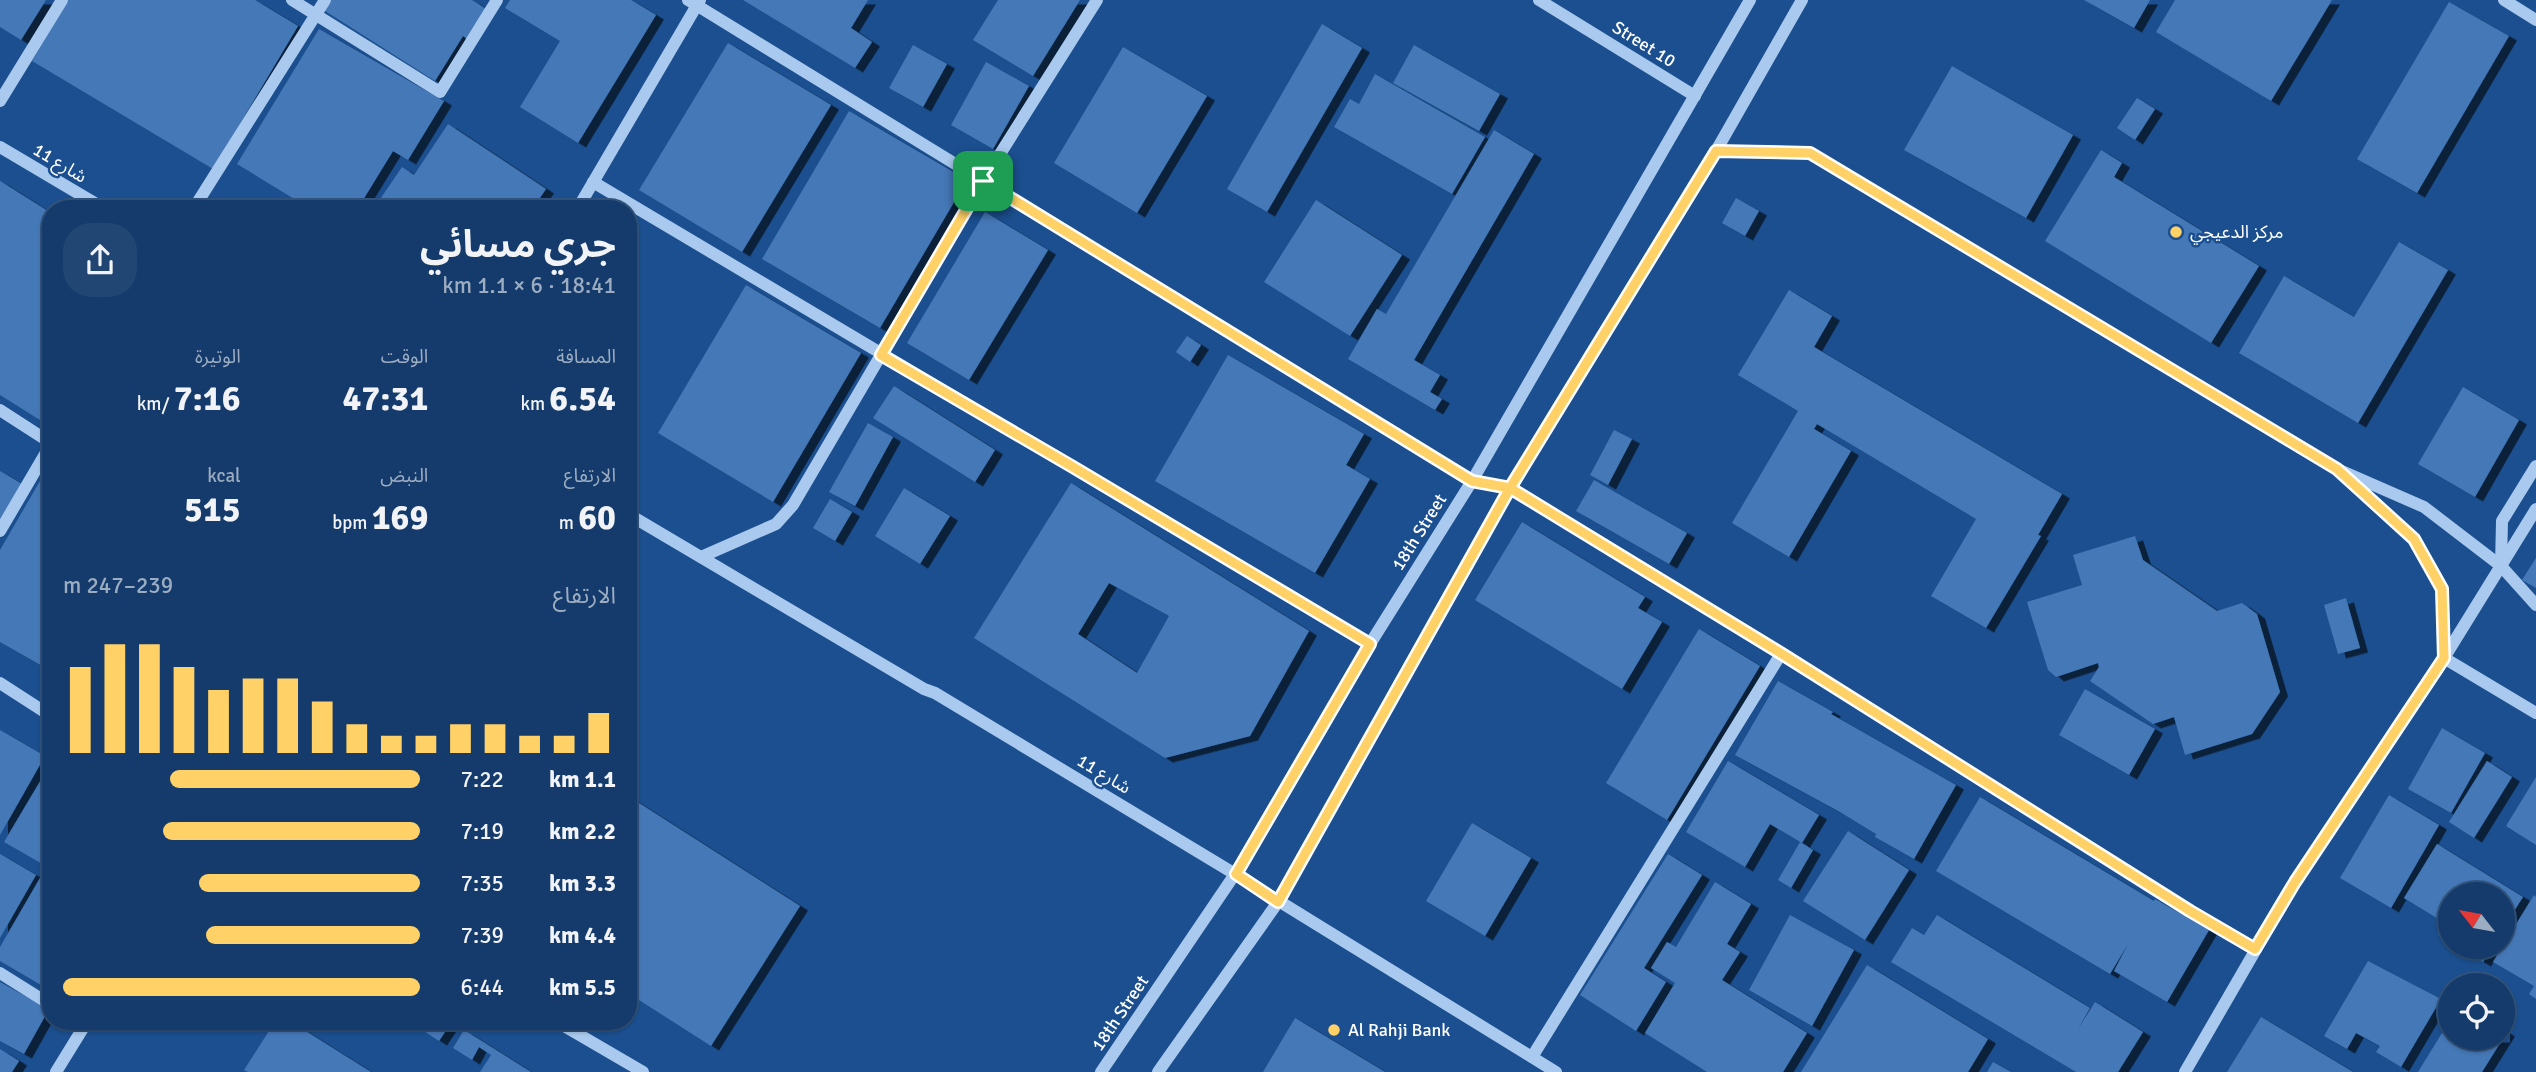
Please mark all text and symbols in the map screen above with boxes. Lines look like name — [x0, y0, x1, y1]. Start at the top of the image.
street label: Street 10 — [1608, 16, 1680, 72]
street label: شارع 11 — [28, 139, 91, 190]
pin — [953, 151, 1013, 211]
icon: arrive — [964, 162, 1002, 200]
text: جري مسائي — [420, 221, 616, 268]
place label: مركز الدعيجي — [2190, 221, 2283, 245]
button: share — [63, 223, 137, 297]
marker: مركز الدعيجي — [2168, 224, 2184, 240]
text: 18:41 · 6 × 1.1 km — [442, 271, 616, 300]
text: الوتيرة — [195, 345, 241, 369]
text: الوقت — [381, 345, 428, 369]
text: المسافة — [556, 345, 616, 369]
text: 7:16 — [174, 377, 241, 420]
text: 47:31 — [342, 377, 428, 420]
text: 6.54 — [549, 377, 616, 420]
text: /km — [137, 392, 174, 416]
text: km — [520, 392, 549, 416]
text: kcal — [207, 464, 241, 488]
text: النبض — [380, 464, 428, 488]
text: الارتفاع — [564, 464, 616, 488]
text: 515 — [184, 488, 241, 531]
street label: 18th Street — [1387, 490, 1451, 574]
text: 169 — [372, 496, 428, 539]
text: 60 — [578, 496, 616, 539]
text: bpm — [332, 511, 372, 535]
text: m — [559, 511, 578, 535]
text: 239–247 m — [63, 571, 173, 600]
text: الارتفاع — [553, 581, 616, 610]
street label: شارع 11 — [1072, 750, 1135, 801]
text: 7:22 — [461, 765, 504, 794]
text: 1.1 km — [549, 765, 616, 794]
text: 7:19 — [461, 817, 504, 846]
text: 2.2 km — [549, 817, 616, 846]
text: 7:35 — [461, 869, 504, 898]
text: 3.3 km — [549, 869, 616, 898]
north arrow — [2438, 882, 2515, 959]
map controls — [2438, 882, 2515, 1050]
text: 7:39 — [461, 921, 504, 950]
text: 4.4 km — [549, 921, 616, 950]
street label: 18th Street — [1087, 971, 1153, 1055]
text: 6:44 — [461, 973, 504, 1002]
text: 5.5 km — [549, 973, 616, 1002]
button: locate — [2438, 973, 2515, 1050]
place label: Al Rahji Bank — [1348, 1019, 1450, 1041]
marker: Al Rahji Bank — [1326, 1022, 1342, 1038]

